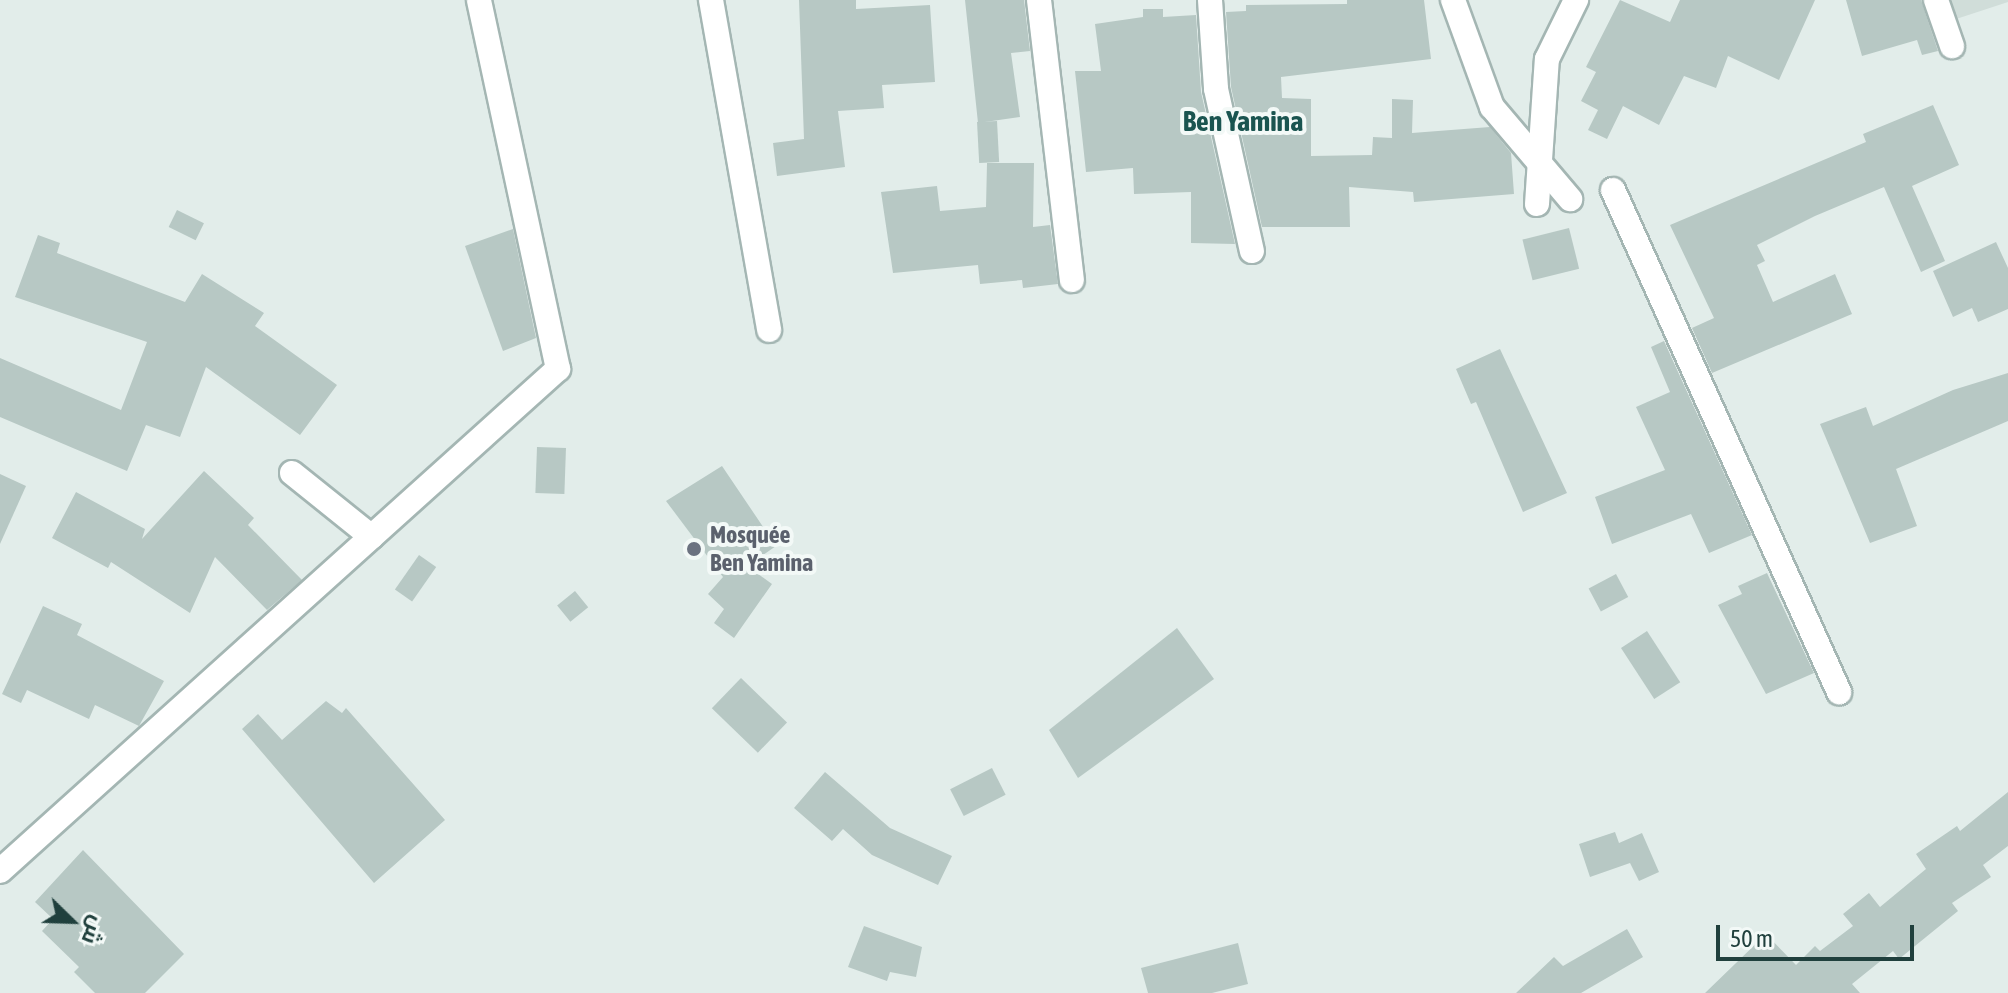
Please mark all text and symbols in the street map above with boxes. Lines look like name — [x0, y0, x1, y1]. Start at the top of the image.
district label: Ben Yamina — [1183, 104, 1303, 138]
place label: Mosquée Ben Yamina — [710, 521, 813, 577]
marker: Mosquée Ben Yamina — [685, 540, 703, 558]
north arrow — [32, 881, 112, 961]
scale bar — [1720, 909, 1918, 959]
text: ش — [77, 912, 112, 948]
text: 50 m — [1730, 925, 1773, 952]

